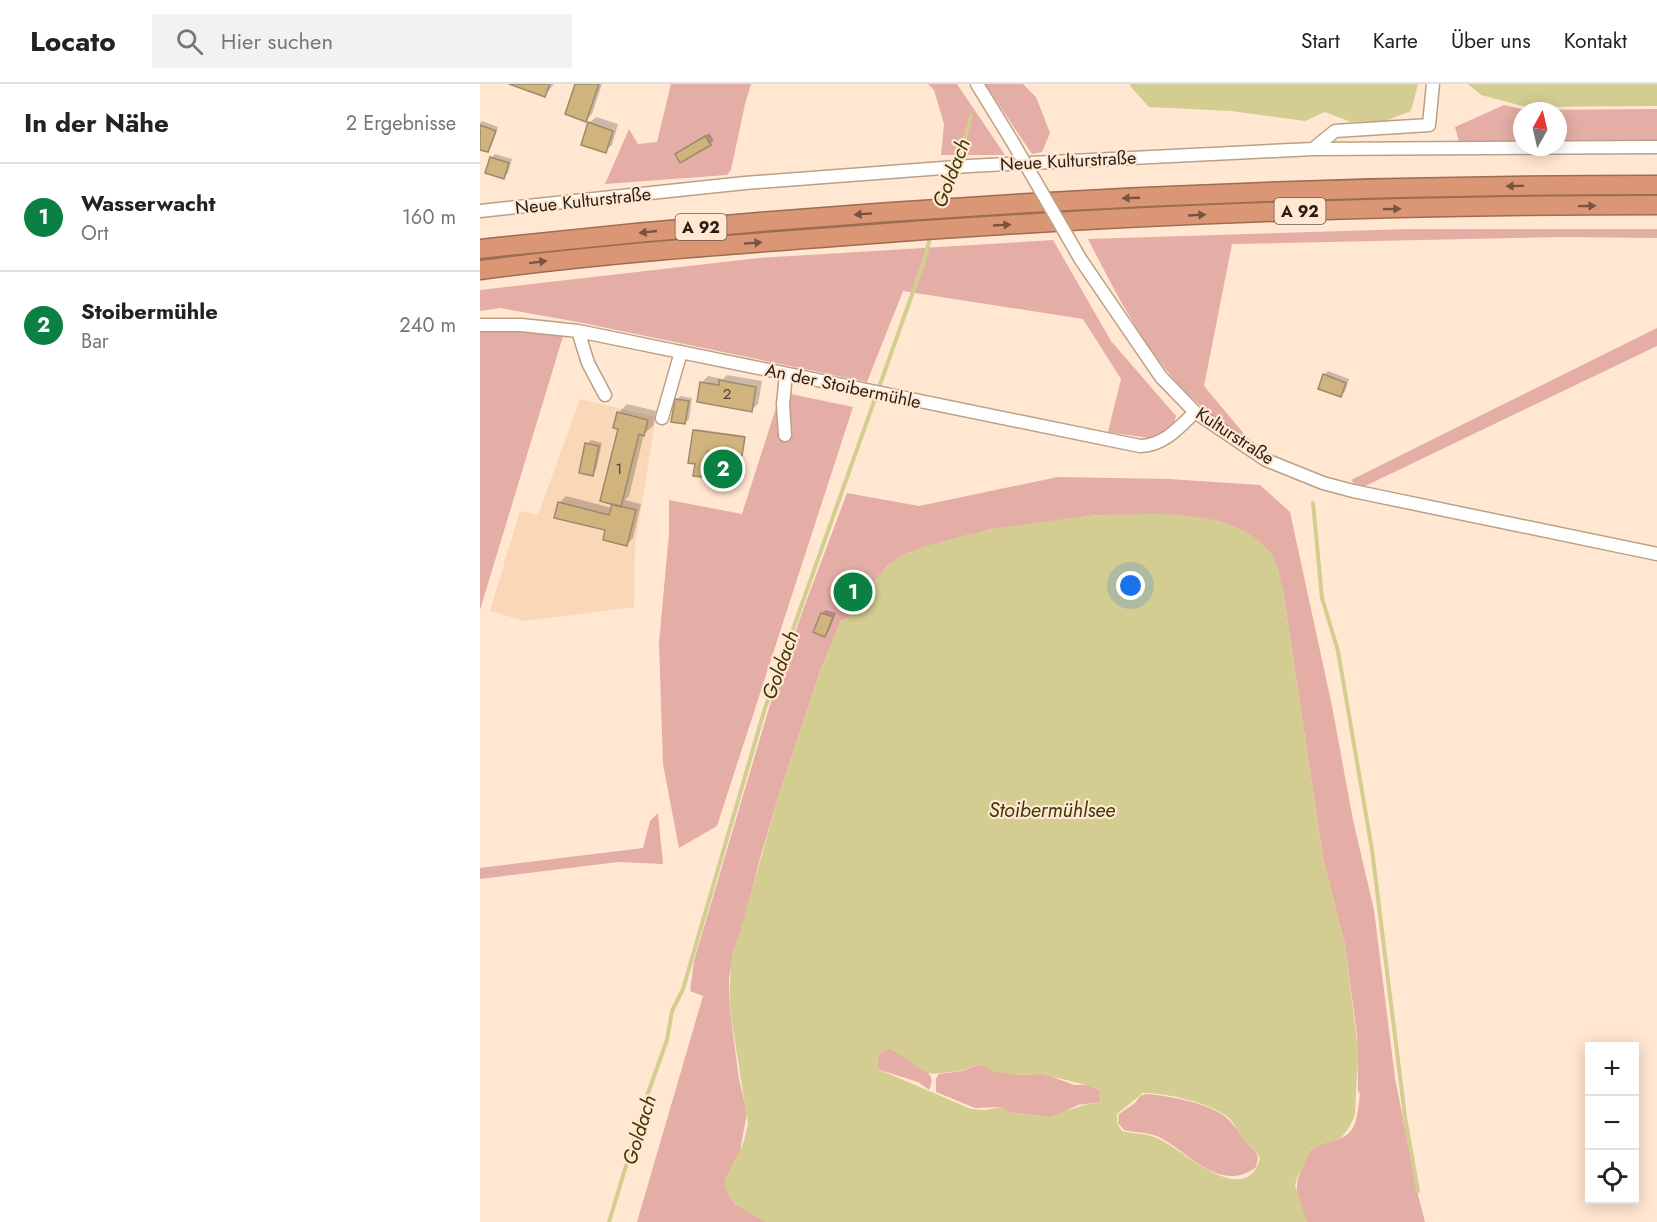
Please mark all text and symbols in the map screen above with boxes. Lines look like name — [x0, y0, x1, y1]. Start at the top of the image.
search box — [152, 14, 572, 68]
text: Locato — [30, 21, 116, 62]
icon: search — [173, 25, 206, 58]
text: Hier suchen — [221, 25, 333, 57]
text: Start — [1301, 26, 1340, 56]
text: Karte — [1373, 26, 1418, 56]
text: Über uns — [1451, 26, 1531, 56]
text: Kontakt — [1564, 26, 1627, 56]
north arrow — [1513, 102, 1567, 156]
text: In der Nähe — [24, 104, 169, 142]
text: 2 Ergebnisse — [346, 109, 456, 138]
water label: Goldach — [925, 135, 978, 212]
street label: Neue Kulturstraße — [999, 144, 1137, 178]
street label: Neue Kulturstraße — [514, 181, 652, 221]
one-way arrow — [1505, 181, 1524, 191]
text: Wasserwacht — [81, 187, 215, 219]
one-way arrow — [1121, 193, 1140, 202]
road number: A 92 — [1274, 198, 1326, 224]
one-way arrow — [1577, 201, 1596, 211]
text: 1 — [38, 203, 49, 232]
text: 160 m — [402, 203, 456, 232]
one-way arrow — [1383, 204, 1402, 213]
one-way arrow — [854, 209, 873, 219]
one-way arrow — [1188, 210, 1207, 219]
road number: A 92 — [676, 214, 726, 240]
text: Ort — [81, 219, 108, 248]
one-way arrow — [993, 220, 1012, 229]
one-way arrow — [638, 227, 657, 237]
one-way arrow — [744, 238, 763, 247]
one-way arrow — [529, 258, 548, 267]
text: Stoibermühle — [81, 295, 218, 327]
text: 2 — [37, 311, 50, 340]
text: 240 m — [399, 311, 456, 340]
text: Bar — [81, 327, 109, 356]
street label: An der Stoibermühle — [763, 357, 923, 415]
house number: 2 — [723, 383, 731, 405]
street label: Kulturstraße — [1191, 401, 1279, 471]
pin: 2 — [704, 446, 742, 492]
house number: 1 — [616, 458, 622, 480]
pin: 1 — [834, 570, 872, 614]
your location — [1116, 571, 1145, 600]
water label: Goldach — [755, 627, 806, 704]
water label: Stoibermühlsee — [989, 796, 1115, 825]
map controls — [1585, 1042, 1639, 1204]
button: + — [1585, 1042, 1639, 1096]
water label: Goldach — [615, 1092, 664, 1169]
button: − — [1585, 1096, 1639, 1150]
button: locate — [1585, 1150, 1639, 1204]

